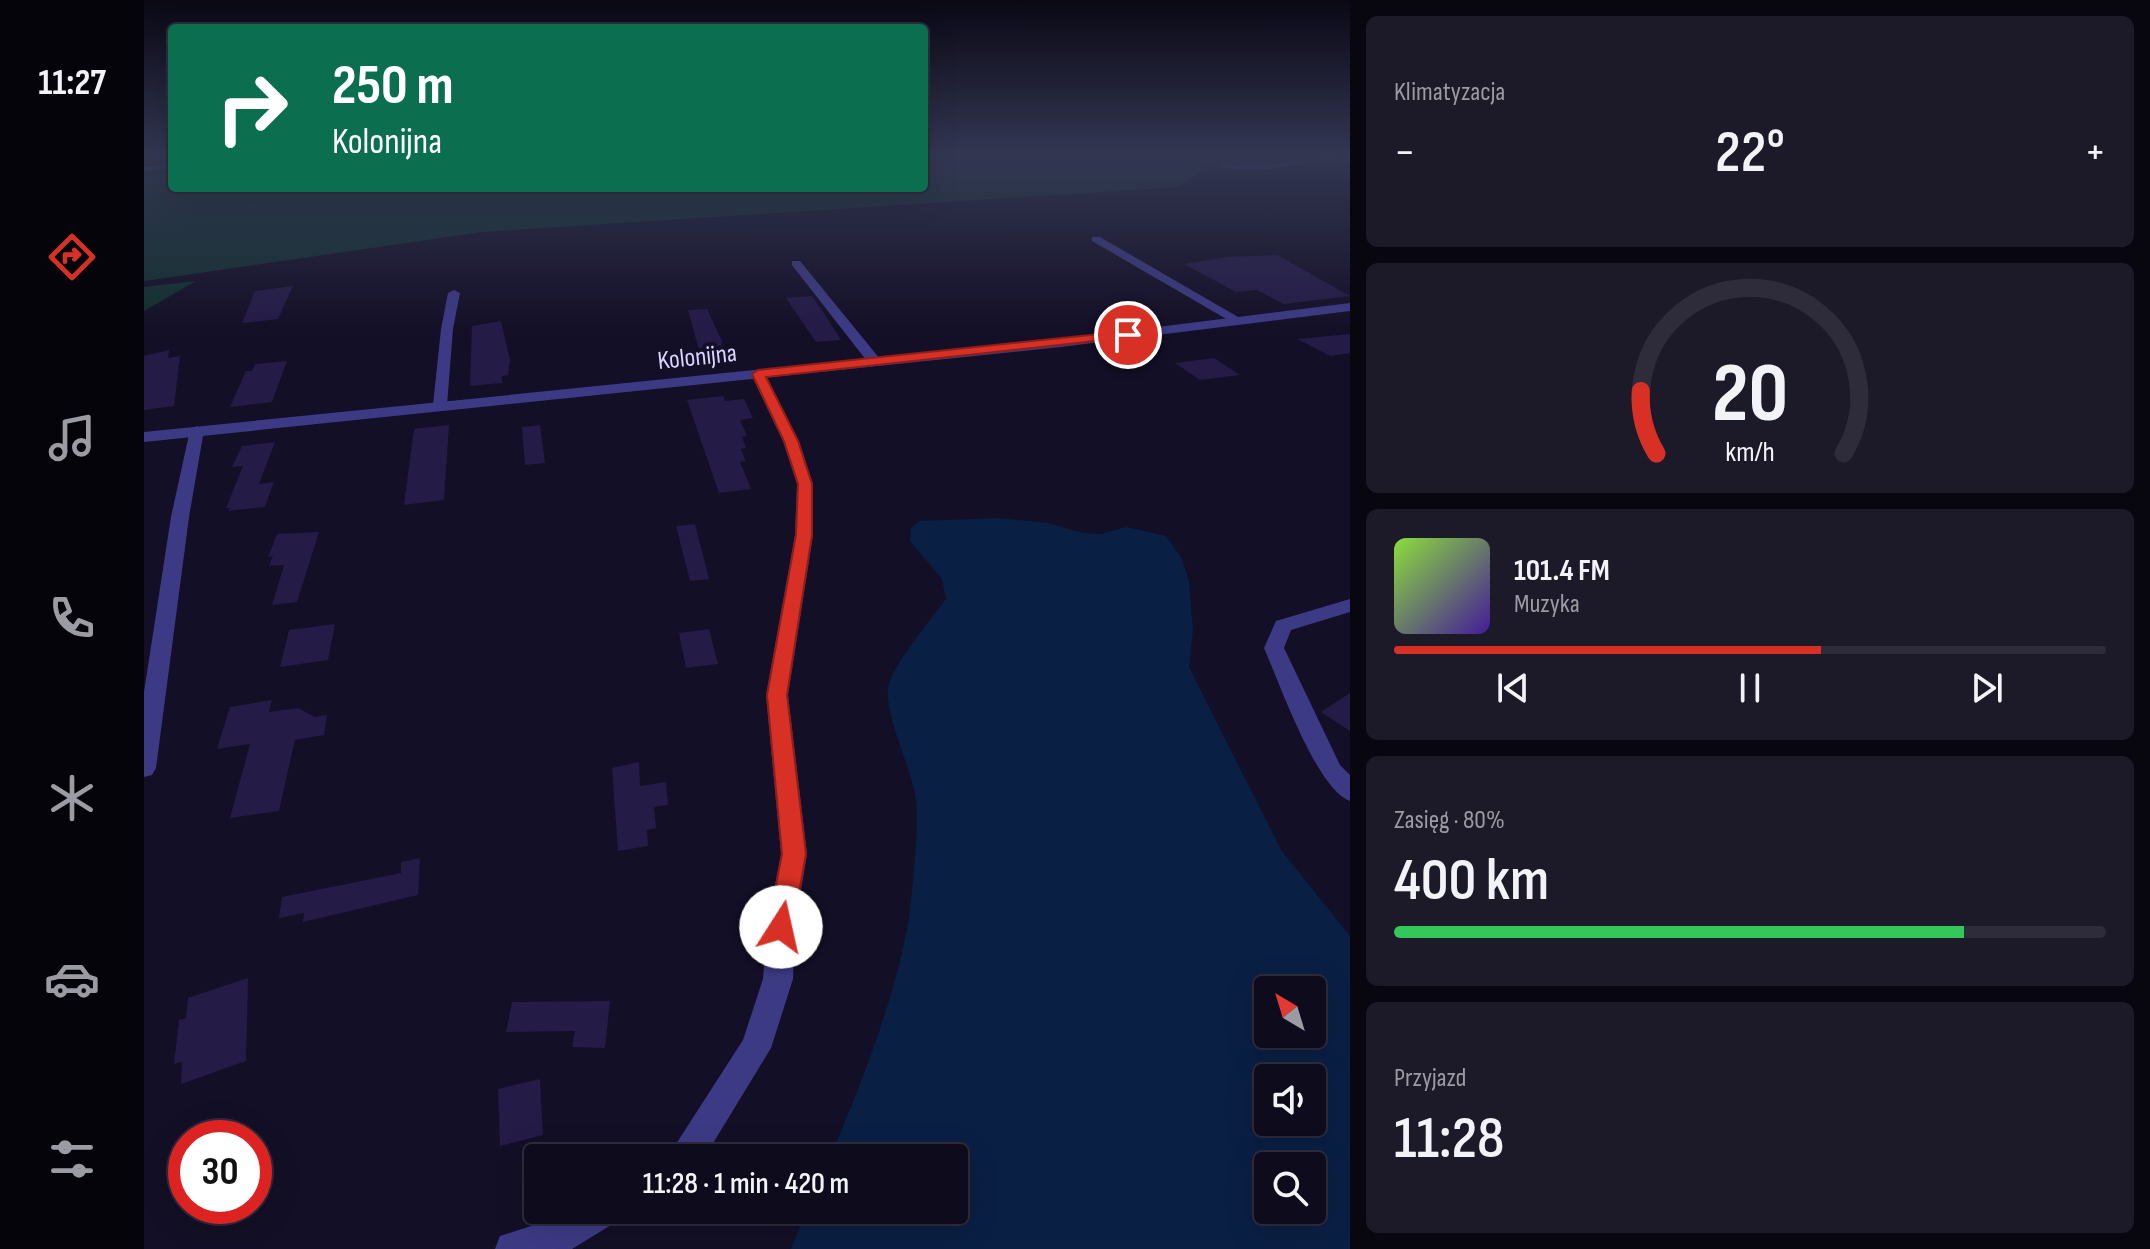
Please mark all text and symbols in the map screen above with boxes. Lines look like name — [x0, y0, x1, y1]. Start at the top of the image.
text: 250 m — [332, 53, 454, 120]
icon: right — [200, 56, 304, 160]
text: 11:27 — [38, 62, 106, 105]
text: Klimatyzacja — [1394, 77, 1505, 108]
text: 22° — [1715, 117, 1785, 189]
text: Kolonijna — [332, 121, 442, 164]
text: − — [1394, 126, 1416, 179]
text: + — [2084, 126, 2106, 179]
icon: directions — [44, 229, 100, 285]
pin — [1094, 301, 1162, 369]
icon: arrive — [1106, 313, 1150, 357]
street label: Kolonijna — [656, 338, 738, 377]
text: 20 — [1712, 344, 1788, 444]
icon: music — [44, 410, 100, 466]
text: km/h — [1725, 435, 1775, 470]
text: 101.4 FM — [1514, 553, 1610, 589]
text: Muzyka — [1514, 589, 1580, 620]
icon: phone — [44, 590, 100, 646]
icon: previous — [1491, 666, 1535, 710]
icon: pause — [1728, 666, 1772, 710]
icon: next — [1965, 666, 2009, 710]
icon: climate — [44, 770, 100, 826]
text: Zasięg · 80% — [1394, 805, 1505, 836]
text: 400 km — [1394, 845, 1549, 917]
position arrow — [739, 885, 823, 969]
icon: car — [44, 951, 100, 1007]
north arrow — [1254, 976, 1326, 1048]
map controls — [1254, 976, 1326, 1224]
text: Przyjazd — [1394, 1063, 1466, 1094]
button: sound — [1254, 1064, 1326, 1136]
text: 11:28 — [1394, 1103, 1505, 1175]
speed limit sign: 30 — [168, 1120, 272, 1224]
icon: filters — [44, 1131, 100, 1187]
button: search — [1254, 1152, 1326, 1224]
text: 11:28 · 1 min · 420 m — [643, 1166, 849, 1202]

